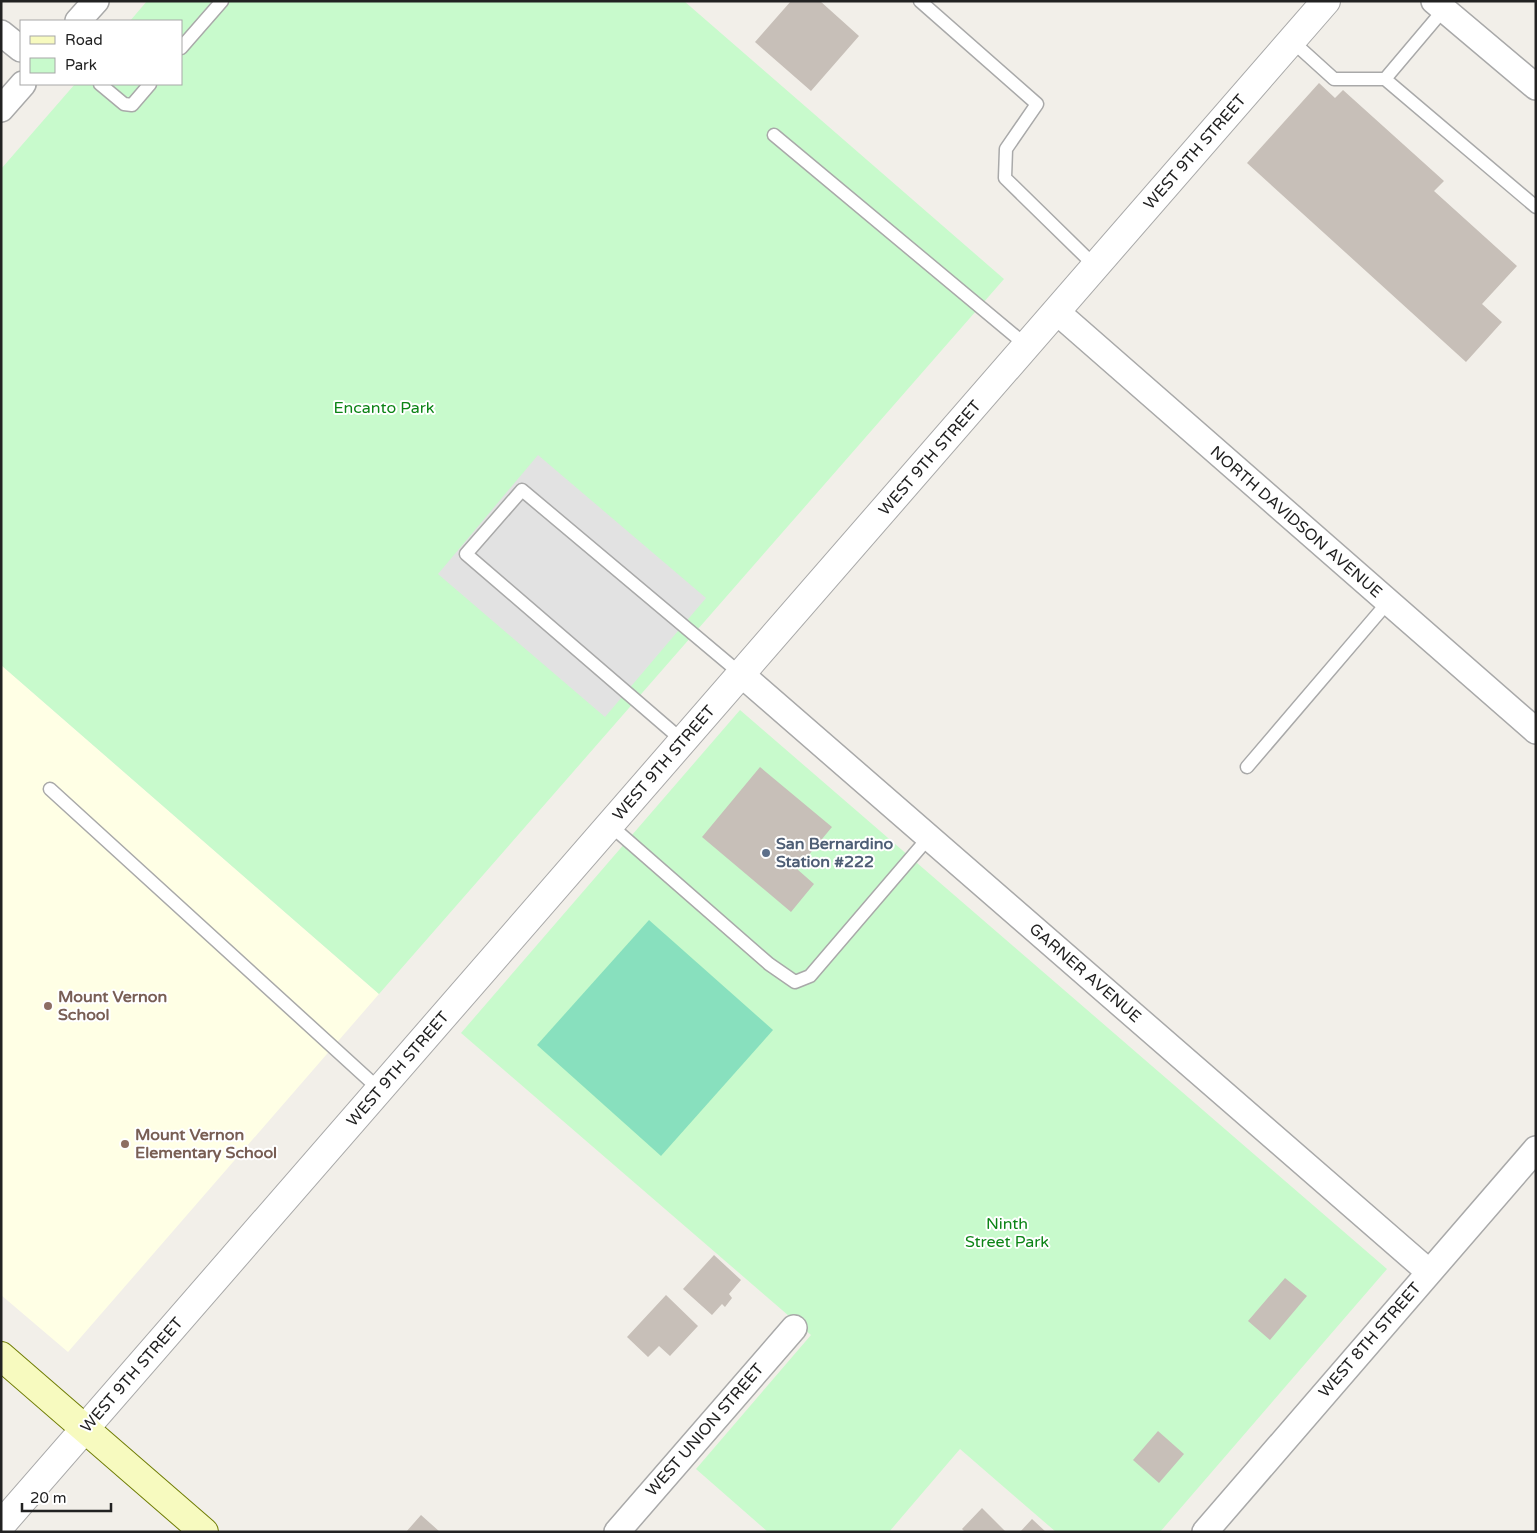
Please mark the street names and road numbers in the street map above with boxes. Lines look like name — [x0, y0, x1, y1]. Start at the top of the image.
street label: WEST 9TH STREET — [1140, 90, 1251, 214]
street label: WEST 9TH STREET — [875, 396, 986, 520]
street label: NORTH DAVIDSON AVENUE — [1206, 442, 1386, 602]
street label: WEST 9TH STREET — [609, 701, 720, 825]
street label: GARNER AVENUE — [1025, 919, 1145, 1027]
street label: WEST 9TH STREET — [343, 1007, 454, 1131]
street label: WEST 8TH STREET — [1315, 1278, 1426, 1402]
street label: WEST 9TH STREET — [77, 1313, 188, 1437]
street label: WEST UNION STREET — [642, 1359, 768, 1501]

